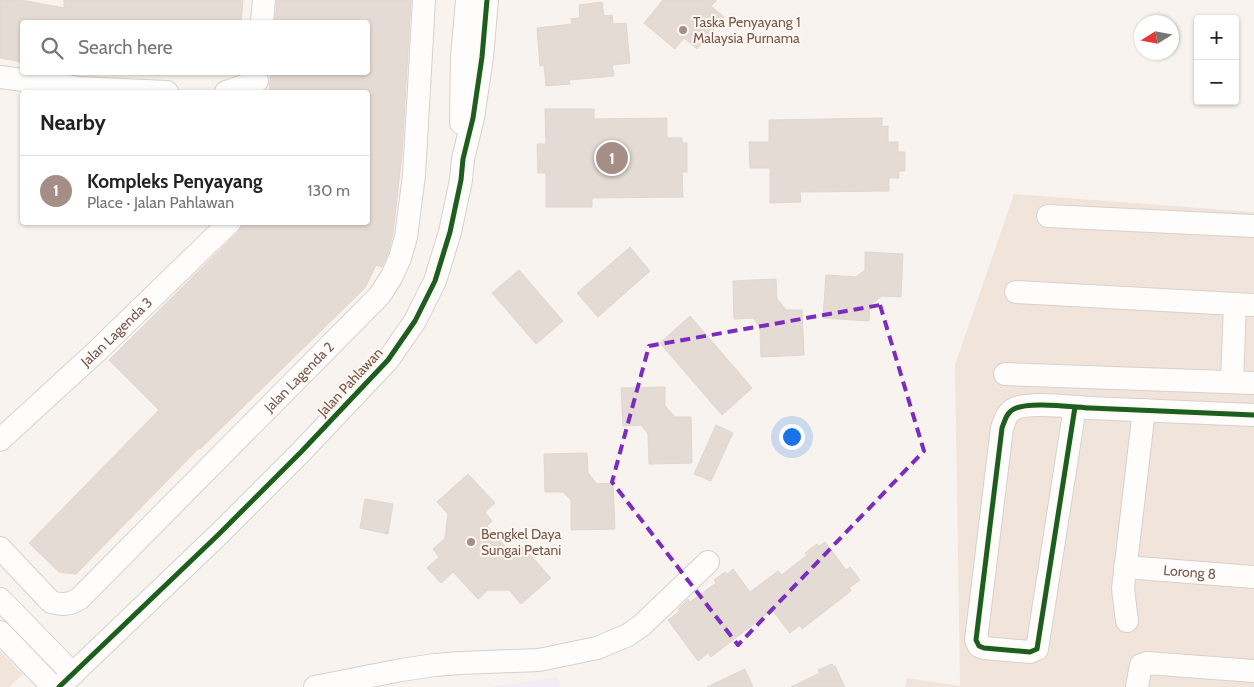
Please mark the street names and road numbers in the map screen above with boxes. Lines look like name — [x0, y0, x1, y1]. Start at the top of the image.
street label: Jalan Lagenda 3 — [76, 293, 156, 371]
street label: Jalan Lagenda 2 — [259, 338, 338, 417]
street label: Jalan Pahlawan — [313, 344, 387, 421]
street label: Lorong 8 — [1163, 561, 1217, 583]

